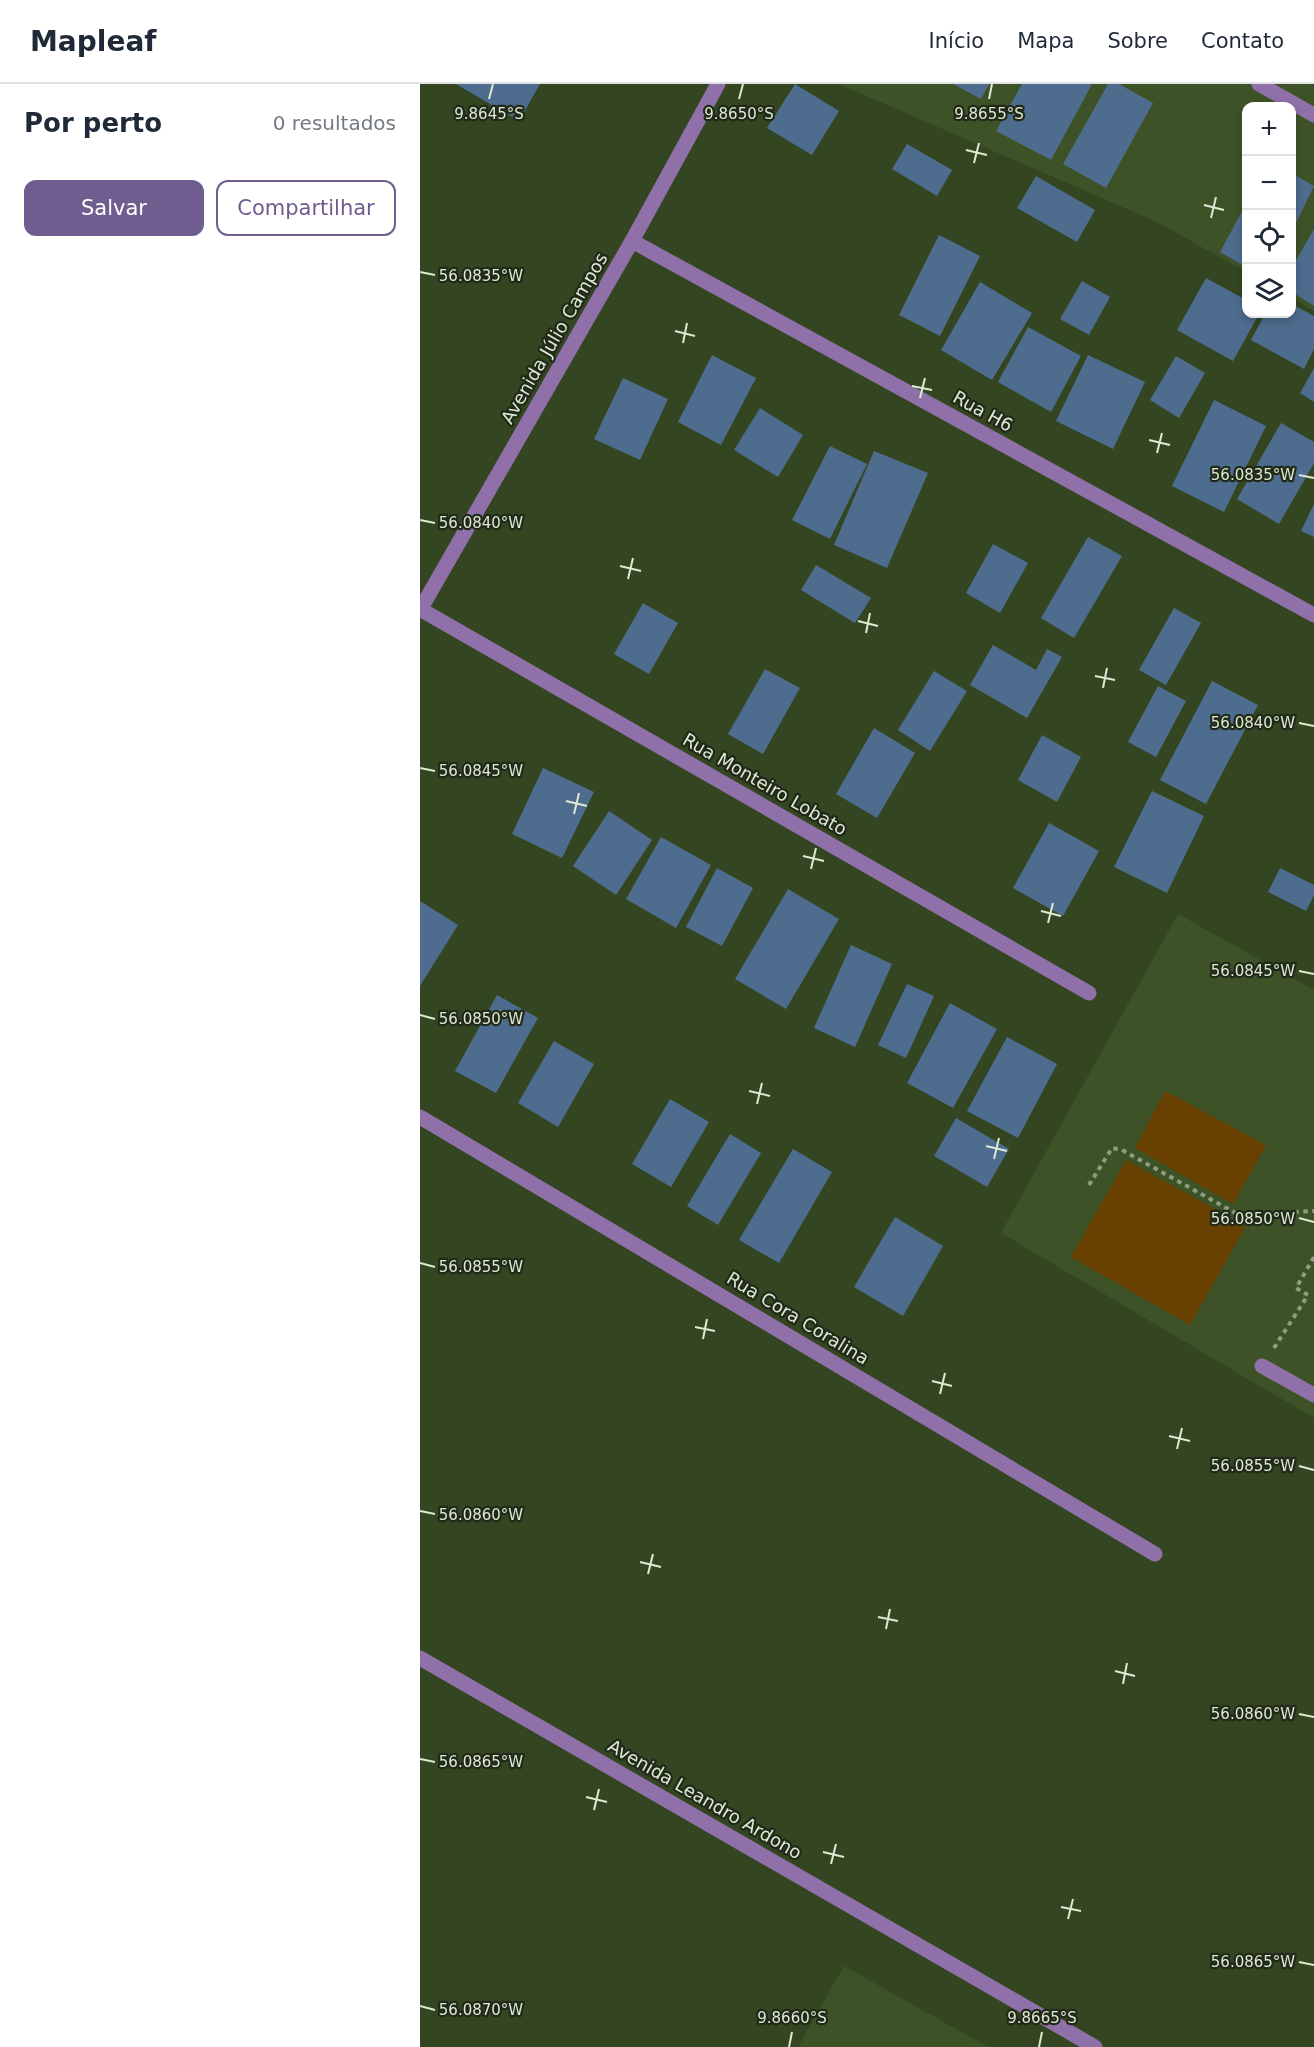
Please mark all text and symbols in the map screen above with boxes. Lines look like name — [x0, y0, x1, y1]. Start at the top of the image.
text: Mapleaf — [30, 25, 156, 58]
text: Início — [929, 29, 984, 53]
text: Mapa — [1017, 29, 1074, 53]
text: Sobre — [1107, 29, 1168, 53]
text: Contato — [1201, 29, 1284, 53]
map controls — [1242, 102, 1296, 318]
button: + — [1242, 102, 1296, 156]
text: 9.8645°S — [454, 105, 524, 123]
text: 9.8650°S — [704, 105, 774, 123]
text: 9.8655°S — [954, 105, 1024, 123]
text: Por perto — [24, 108, 162, 138]
text: 0 resultados — [273, 111, 396, 135]
button: − — [1242, 156, 1296, 210]
button: Salvar — [24, 180, 204, 236]
button: Compartilhar — [216, 180, 396, 236]
button: locate — [1242, 210, 1296, 264]
street label: Avenida Júlio Campos — [496, 249, 612, 427]
button: layers — [1242, 264, 1296, 318]
text: 56.0835°W — [439, 267, 523, 285]
street label: Rua H6 — [950, 386, 1016, 436]
text: 56.0835°W — [1211, 466, 1295, 484]
text: 56.0840°W — [439, 514, 523, 532]
text: 56.0840°W — [1211, 714, 1295, 732]
street label: Rua Monteiro Lobato — [679, 728, 851, 840]
text: 56.0845°W — [439, 762, 523, 780]
text: 56.0845°W — [1211, 962, 1295, 980]
text: 56.0850°W — [439, 1010, 523, 1028]
text: 56.0850°W — [1211, 1210, 1295, 1228]
text: 56.0855°W — [439, 1258, 523, 1276]
street label: Rua Cora Coralina — [723, 1267, 873, 1369]
text: 56.0855°W — [1211, 1457, 1295, 1475]
text: 56.0860°W — [439, 1506, 523, 1524]
text: 56.0860°W — [1211, 1705, 1295, 1723]
street label: Avenida Leandro Ardono — [604, 1735, 806, 1863]
text: 56.0865°W — [439, 1753, 523, 1771]
text: 56.0865°W — [1211, 1953, 1295, 1971]
text: 56.0870°W — [439, 2001, 523, 2019]
text: 9.8660°S — [757, 2009, 827, 2027]
text: 9.8665°S — [1007, 2009, 1077, 2027]

